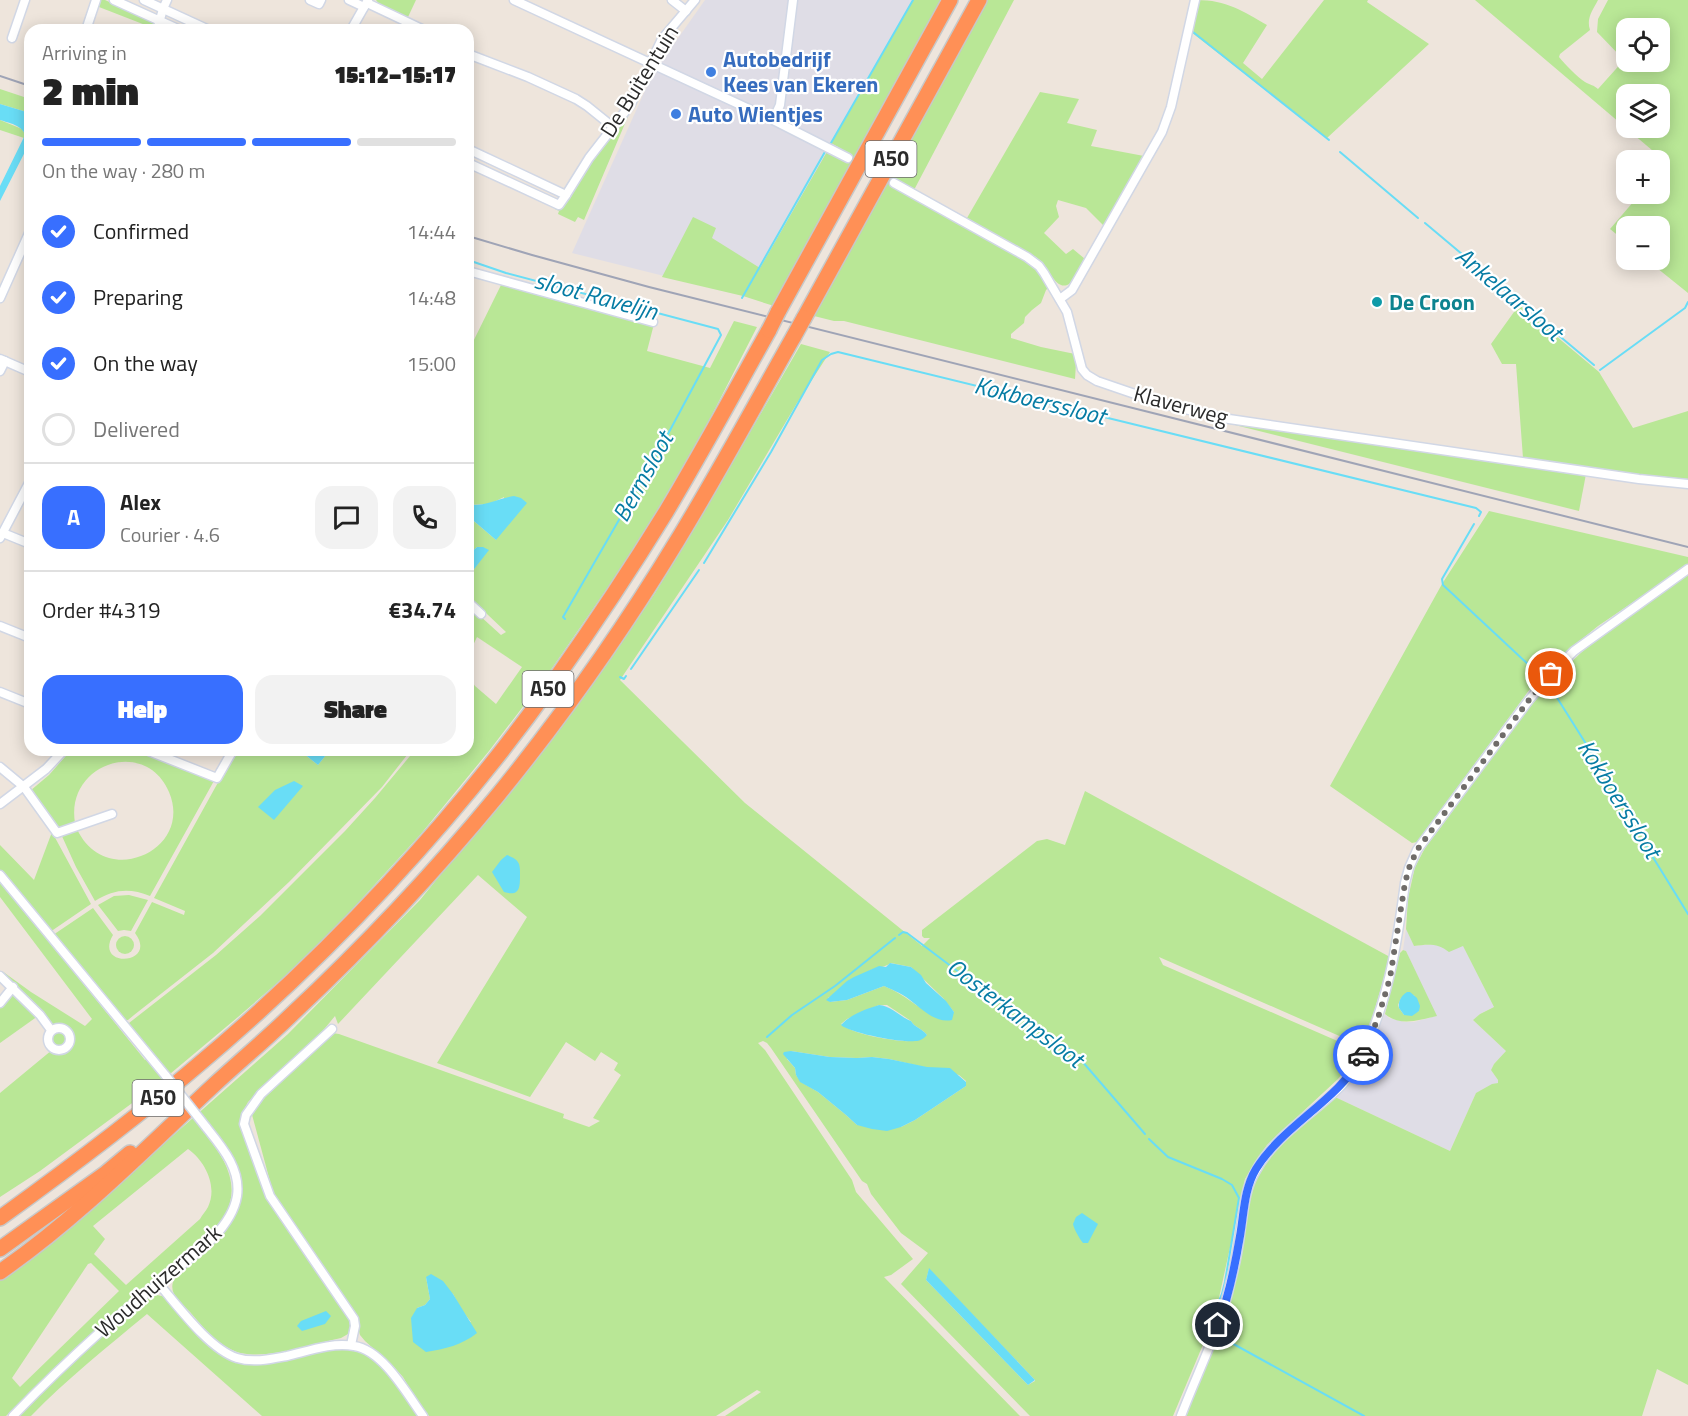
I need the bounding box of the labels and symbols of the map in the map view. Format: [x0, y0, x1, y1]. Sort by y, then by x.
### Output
street label: De Buitentuin [591, 18, 687, 144]
place label: Autobedrijf Kees van Ekeren [723, 42, 879, 101]
marker: Autobedrijf Kees van Ekeren [704, 65, 718, 79]
place label: Auto Wientjes [688, 97, 823, 131]
marker: Auto Wientjes [669, 107, 683, 121]
road number: A50 [866, 141, 916, 177]
water label: Ankelaarsloot [1448, 238, 1574, 351]
water label: sloot Ravelijn [531, 261, 663, 329]
place label: De Croon [1389, 285, 1475, 319]
marker: De Croon [1370, 295, 1384, 309]
water label: Kokboerssloot [971, 366, 1113, 435]
street label: Klaverweg [1130, 376, 1232, 434]
water label: Bermsloot [603, 422, 683, 528]
pin [1525, 648, 1576, 699]
road number: A50 [522, 671, 574, 707]
water label: Kokboerssloot [1569, 732, 1672, 868]
water label: Oosterkampsloot [940, 949, 1094, 1078]
courier [1333, 1025, 1393, 1085]
road number: A50 [132, 1080, 184, 1116]
street label: Woudhuizermark [87, 1216, 229, 1346]
pin [1192, 1299, 1243, 1350]

